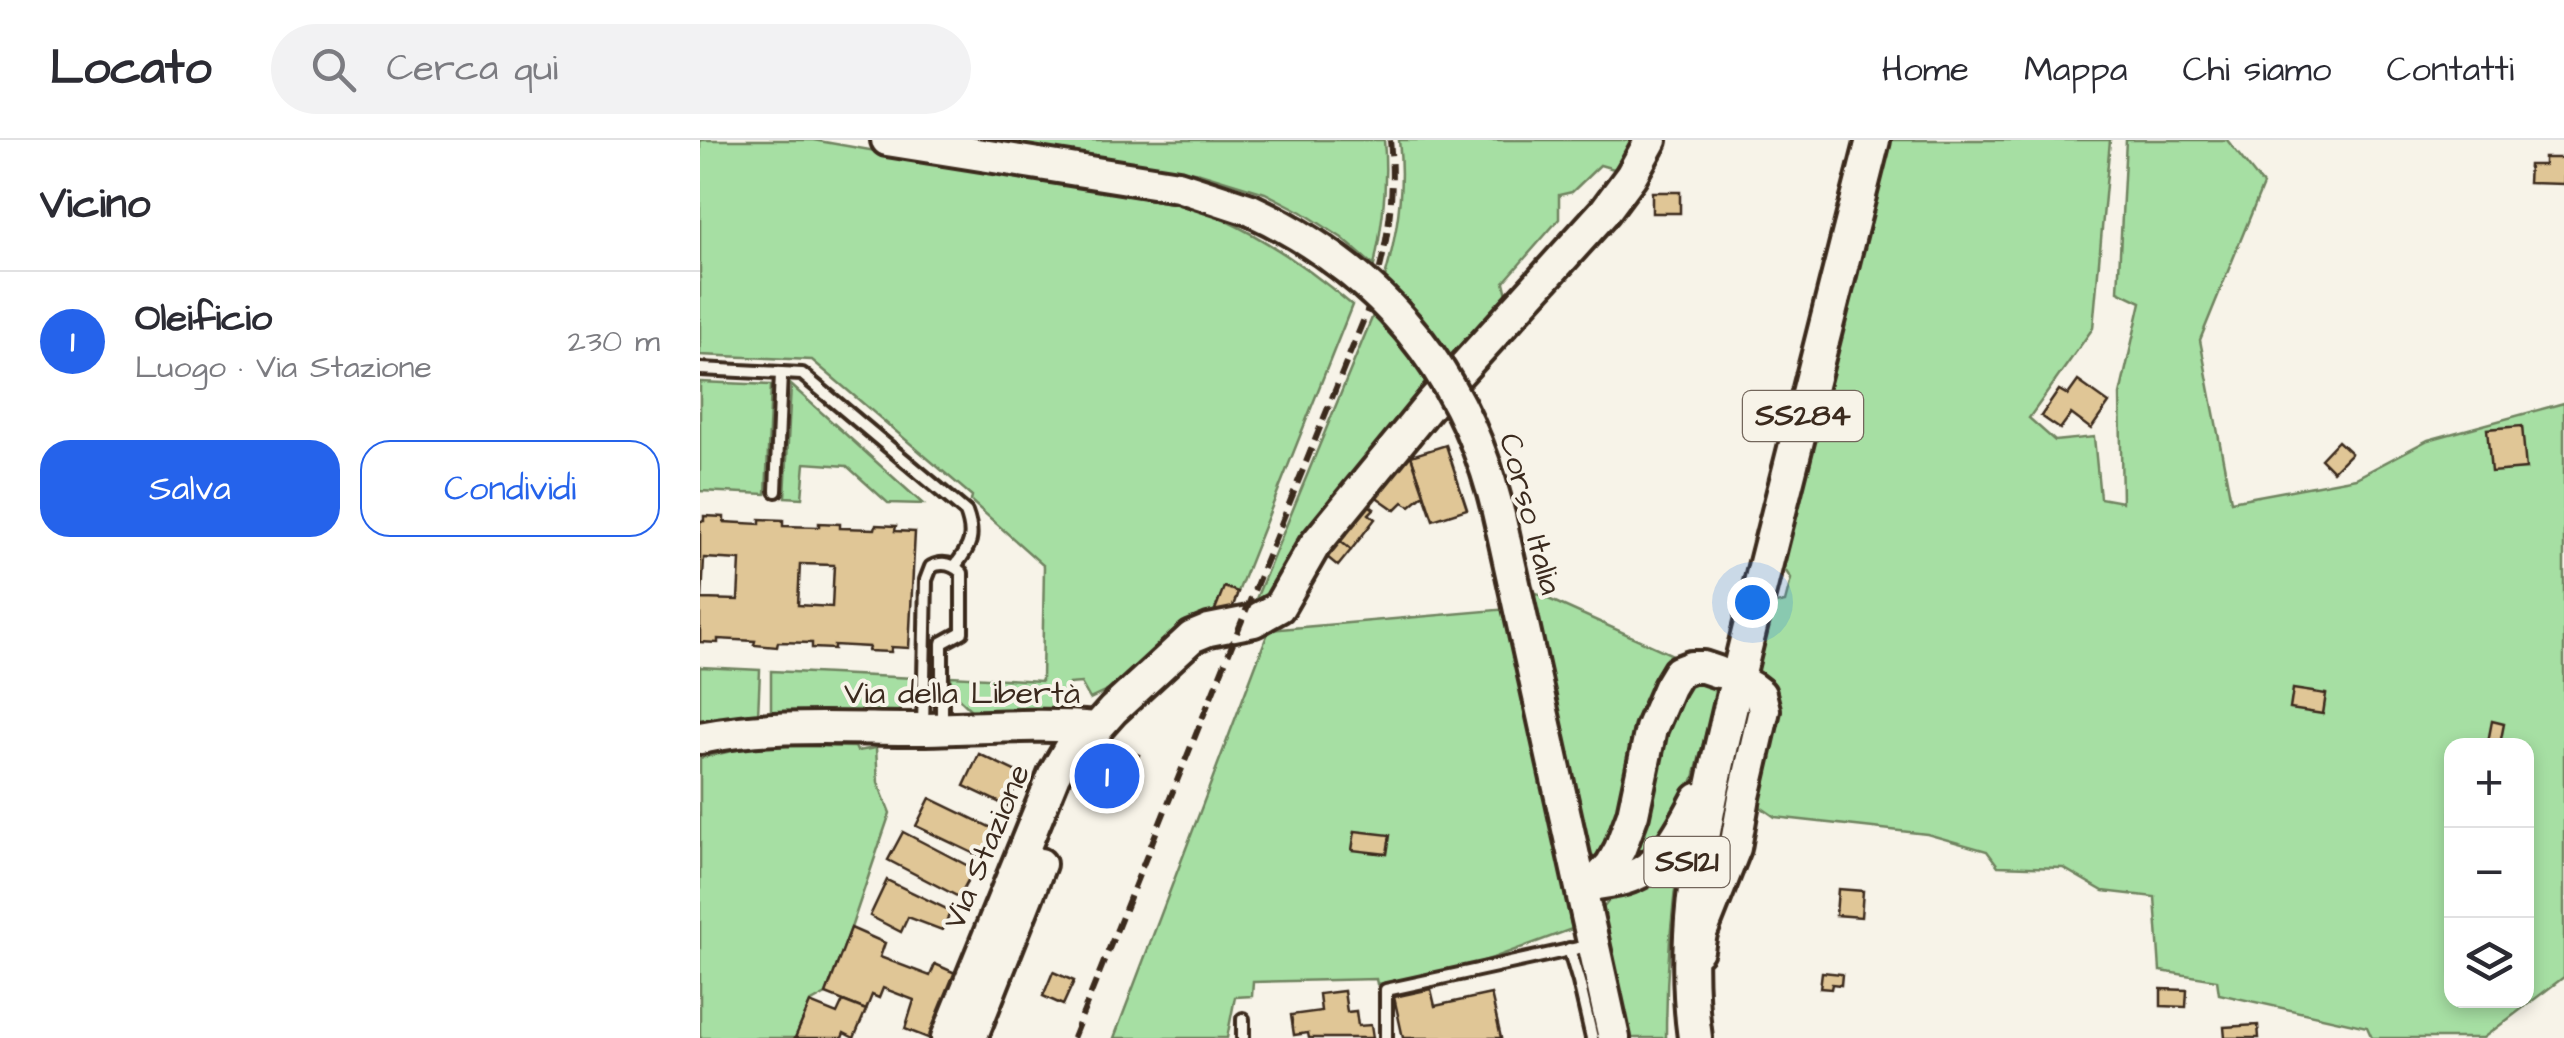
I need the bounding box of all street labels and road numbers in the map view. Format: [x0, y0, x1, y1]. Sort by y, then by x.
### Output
road number: SS284 [1743, 391, 1863, 441]
street label: Corso Italia [1487, 428, 1573, 600]
street label: Via della Libertà [844, 671, 1080, 716]
street label: Via Stazione [932, 757, 1042, 937]
road number: SS121 [1644, 837, 1730, 887]

